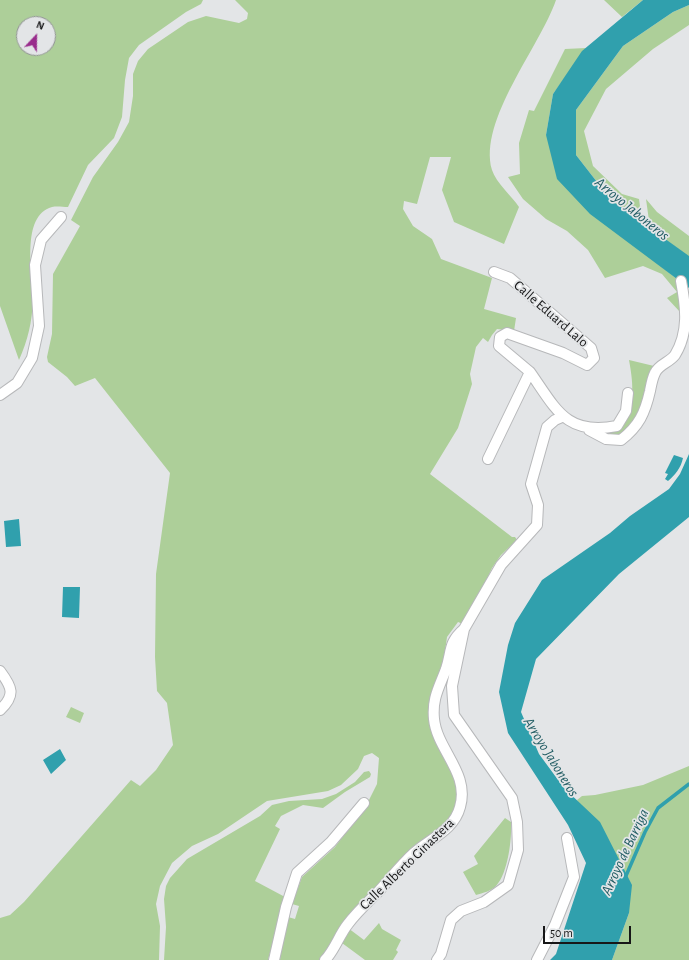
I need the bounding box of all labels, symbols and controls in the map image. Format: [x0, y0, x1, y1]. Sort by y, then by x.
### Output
north arrow [16, 16, 56, 56]
text: N [35, 19, 46, 32]
water label: Arroyo Jaboneros [591, 174, 673, 244]
street label: Calle Eduard Lalo [510, 277, 592, 351]
water label: Arroyo Jaboneros [519, 714, 583, 800]
water label: Arroyo de Barriga [597, 806, 653, 898]
street label: Calle Alberto Ginastera [356, 815, 458, 913]
scale bar [545, 918, 633, 944]
text: 50 m [550, 927, 573, 939]

